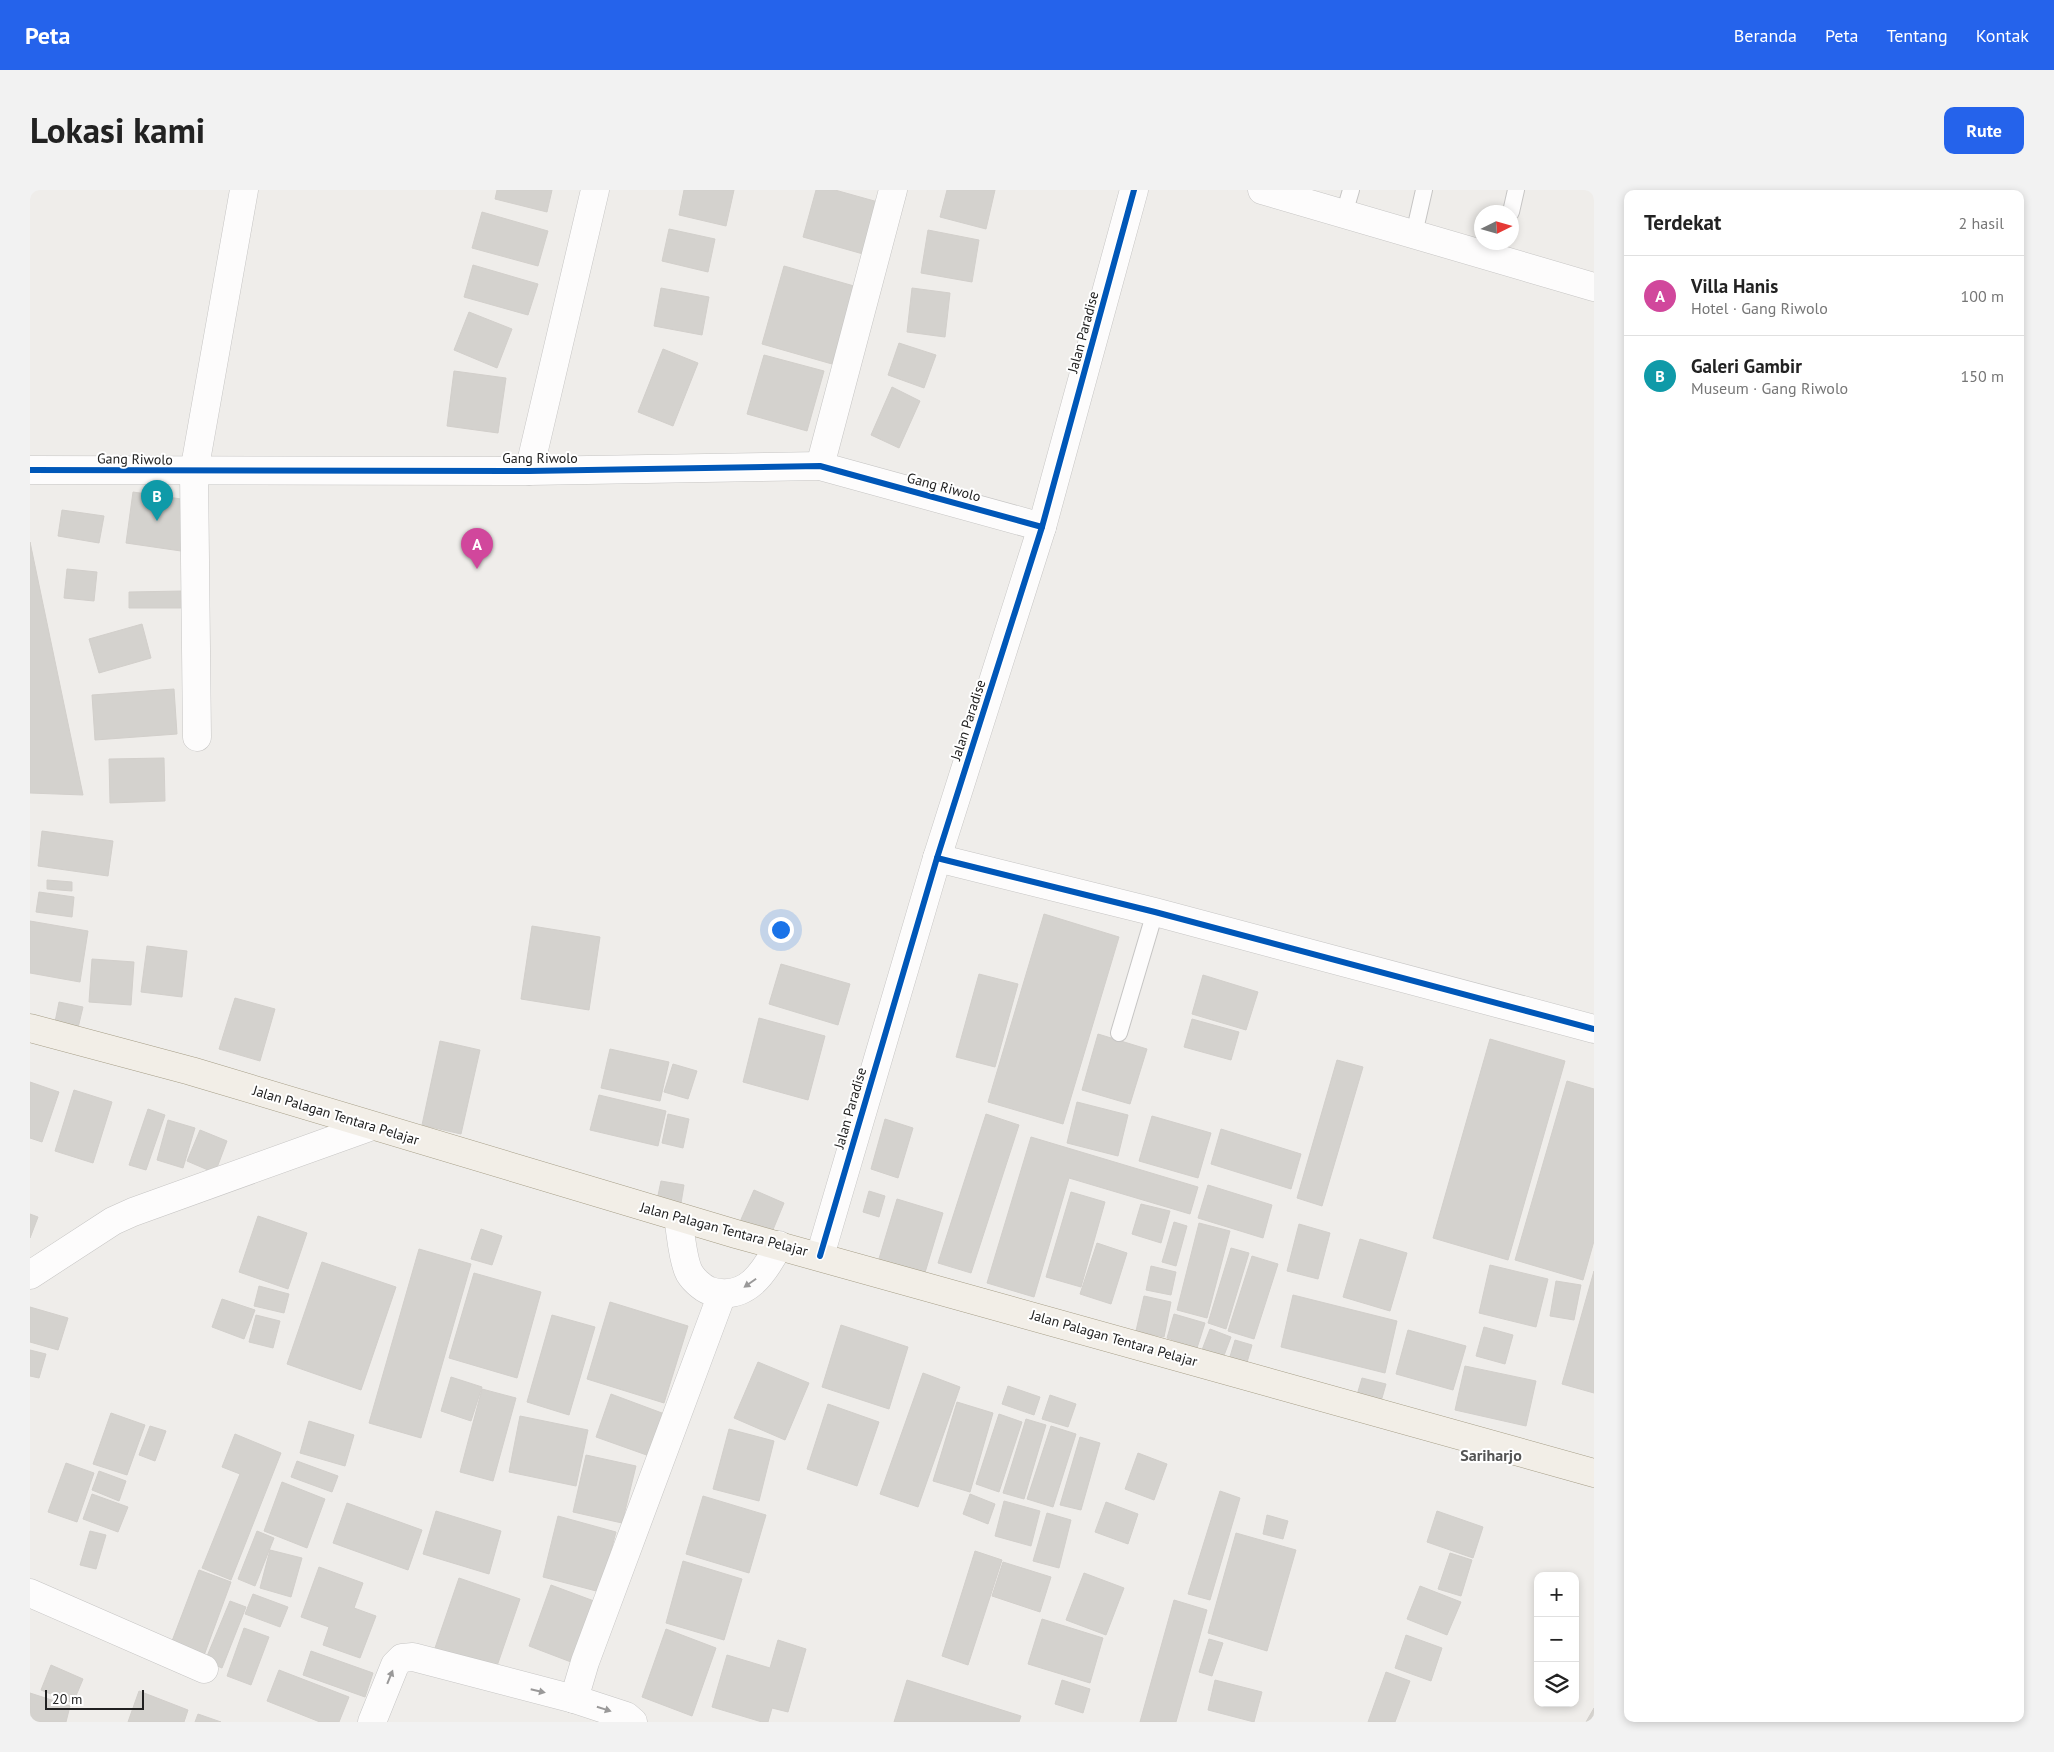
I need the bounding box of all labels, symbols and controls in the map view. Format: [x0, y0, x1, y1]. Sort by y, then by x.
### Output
text: Peta [25, 20, 70, 51]
text: Beranda [1734, 24, 1797, 47]
text: Peta [1825, 24, 1859, 47]
text: Tentang [1887, 24, 1948, 47]
text: Kontak [1976, 24, 2029, 47]
text: Lokasi kami [30, 107, 205, 153]
button: Rute [1944, 107, 2024, 154]
north arrow [1474, 205, 1519, 250]
text: Terdekat [1644, 209, 1721, 236]
text: 2 hasil [1959, 213, 2004, 233]
text: Villa Hanis [1691, 274, 1778, 298]
text: A [1655, 286, 1665, 306]
text: 100 m [1961, 286, 2004, 306]
street label: Jalan Paradise [1063, 289, 1103, 376]
text: Hotel · Gang Riwolo [1691, 298, 1828, 318]
text: Galeri Gambir [1691, 354, 1802, 378]
text: B [1655, 366, 1665, 386]
text: 150 m [1961, 366, 2004, 386]
text: Museum · Gang Riwolo [1691, 378, 1848, 398]
street label: Gang Riwolo [97, 449, 173, 469]
street label: Gang Riwolo [502, 449, 578, 467]
street label: Gang Riwolo [905, 469, 983, 505]
pin: B [141, 480, 173, 521]
pin: A [461, 528, 493, 569]
street label: Jalan Paradise [946, 677, 989, 764]
your location [768, 917, 794, 943]
street label: Jalan Paradise [830, 1065, 870, 1152]
street label: Jalan Palagan Tentara Pelajar [250, 1081, 422, 1149]
street label: Jalan Palagan Tentara Pelajar [637, 1198, 810, 1260]
one-way arrow [743, 1278, 757, 1288]
street label: Jalan Palagan Tentara Pelajar [1027, 1305, 1200, 1371]
district label: Sariharjo [1460, 1445, 1522, 1465]
map controls [1534, 1572, 1579, 1707]
button: + [1534, 1572, 1579, 1617]
button: − [1534, 1617, 1579, 1662]
button: layers [1534, 1662, 1579, 1707]
one-way arrow [387, 1670, 395, 1684]
scale bar [45, 1687, 144, 1710]
one-way arrow [530, 1687, 545, 1695]
text: 20 m [52, 1690, 82, 1708]
one-way arrow [597, 1706, 612, 1713]

